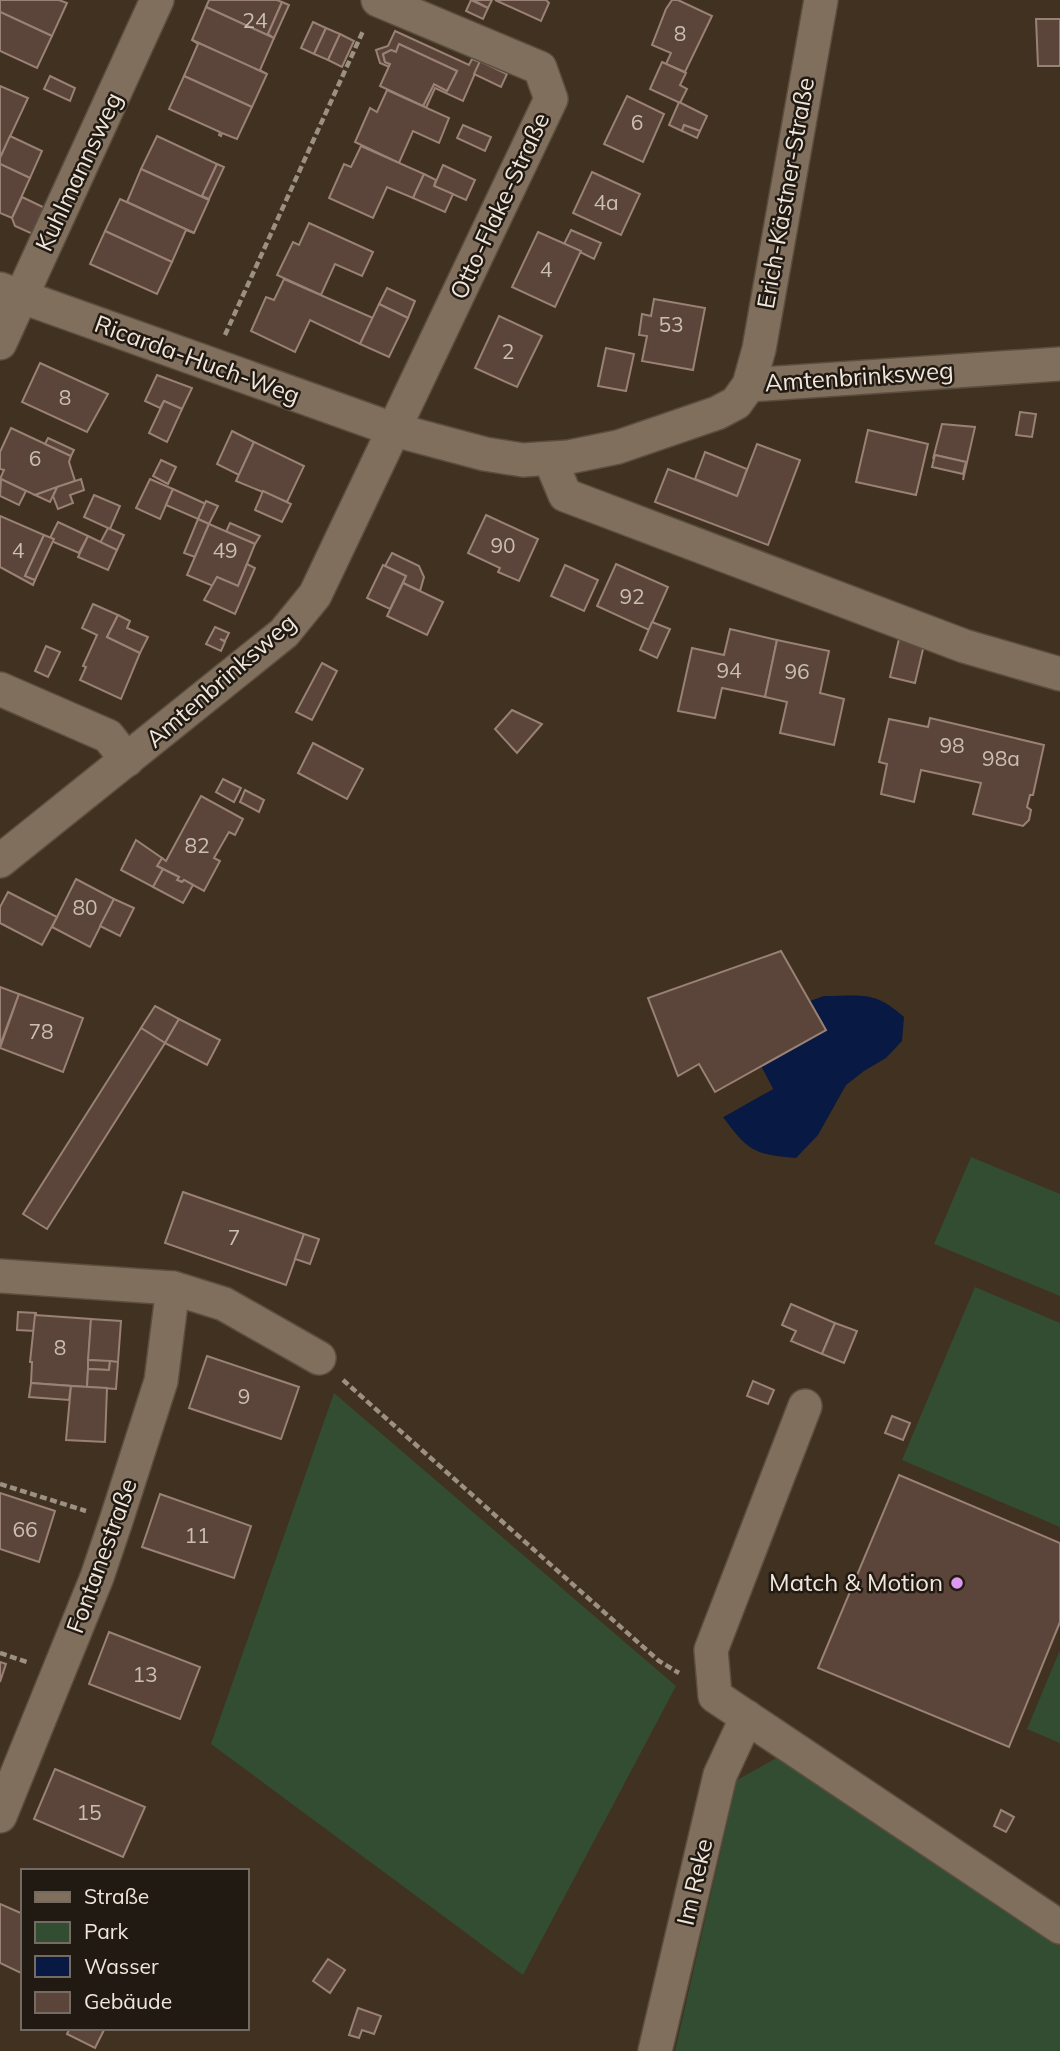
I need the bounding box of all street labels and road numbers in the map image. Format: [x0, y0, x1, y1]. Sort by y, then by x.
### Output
street label: Erich-Kästner-Straße [750, 75, 820, 311]
street label: Kuhlmannsweg [28, 87, 128, 256]
street label: Otto-Flake-Straße [443, 107, 555, 304]
street label: Ricarda-Huch-Weg [91, 308, 304, 410]
street label: Amtenbrinksweg [764, 354, 954, 398]
street label: Amtenbrinksweg [139, 607, 302, 754]
street label: Fontanestraße [59, 1474, 143, 1637]
street label: Im Reke [670, 1835, 719, 1928]

